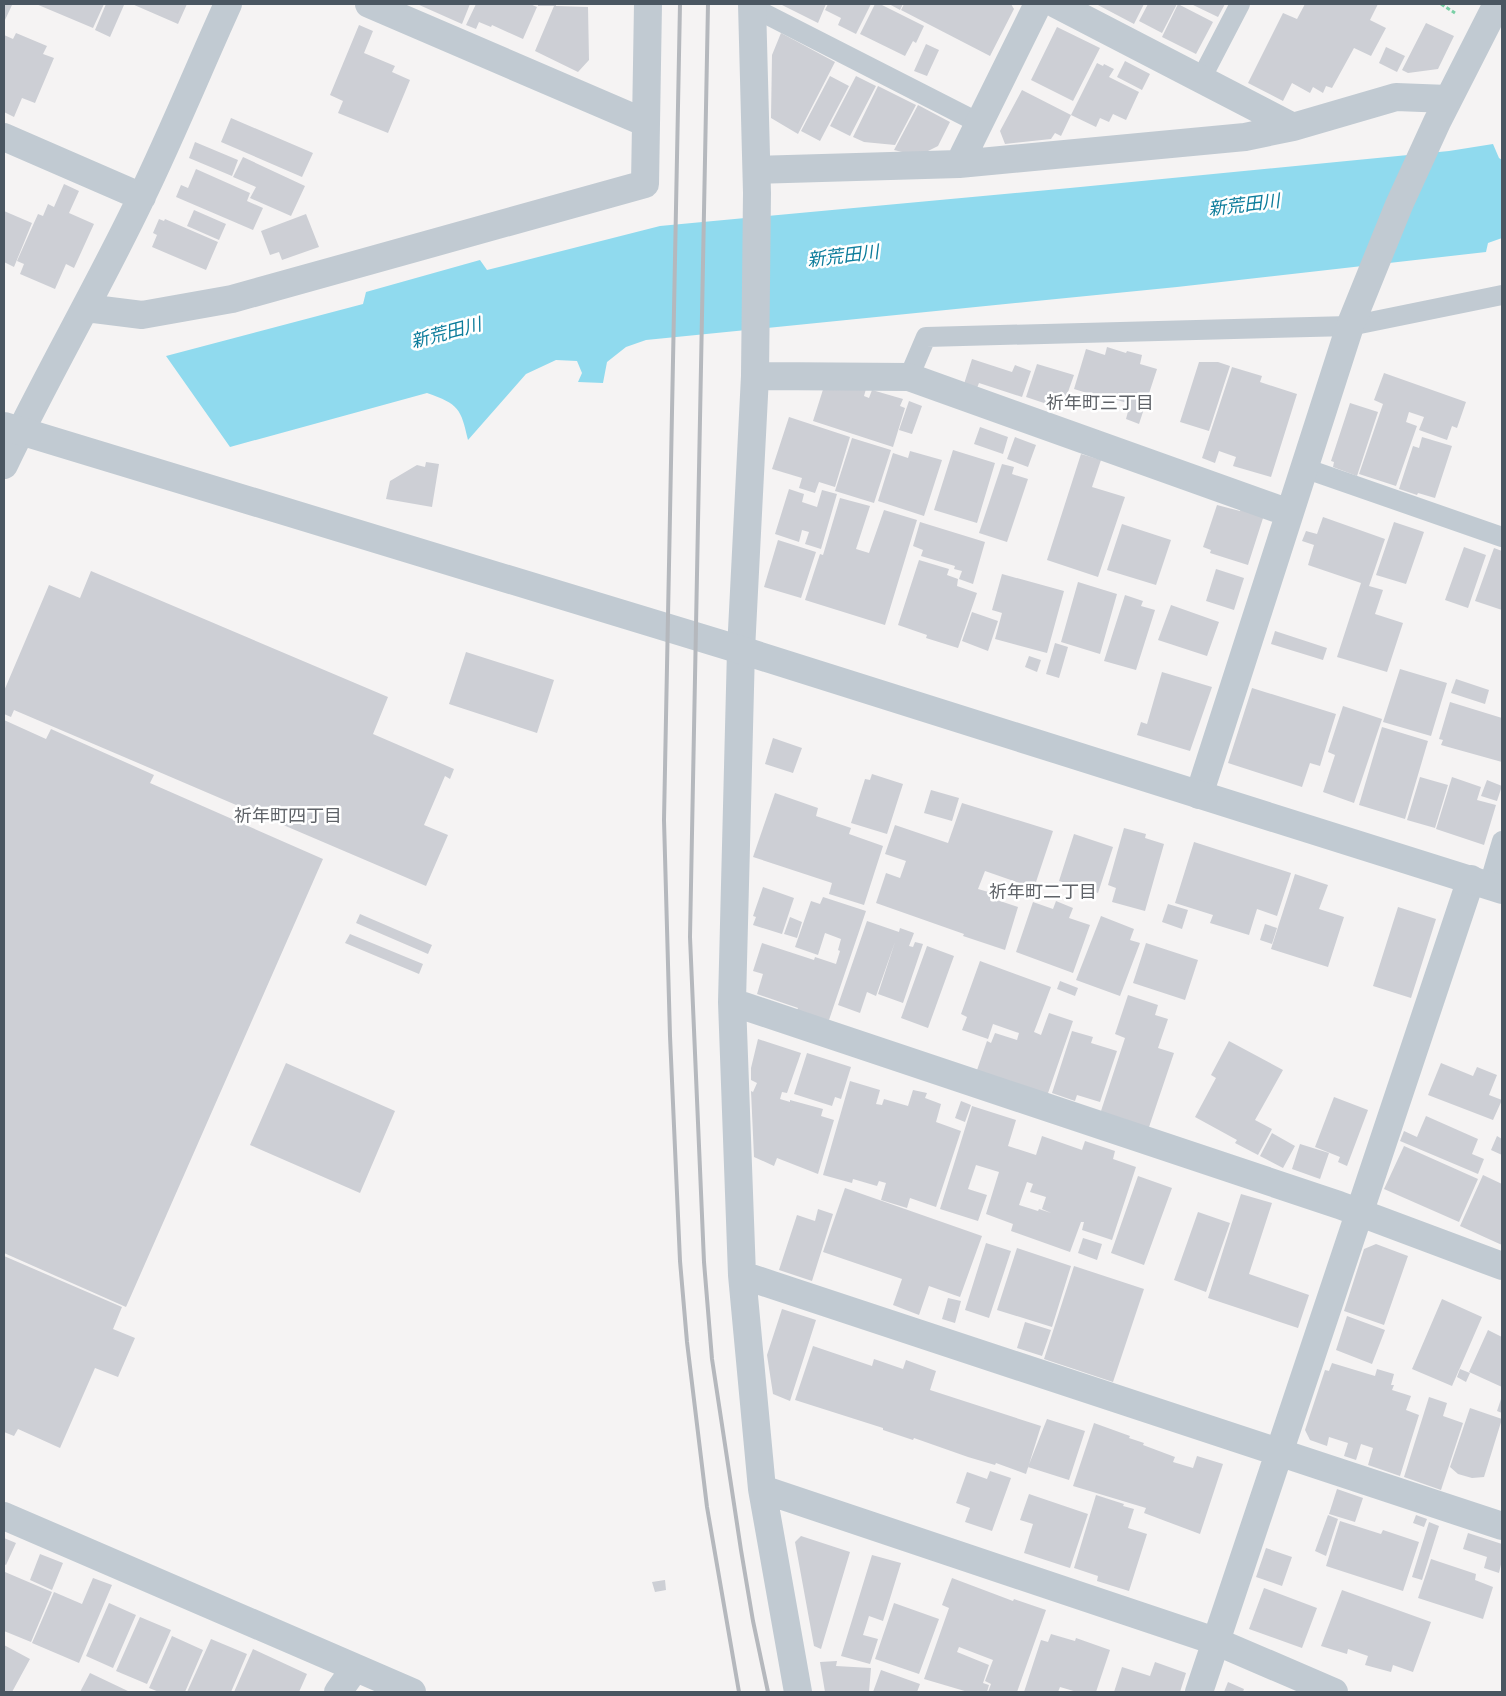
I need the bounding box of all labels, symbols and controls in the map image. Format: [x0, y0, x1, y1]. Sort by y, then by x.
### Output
water label: 新荒田川 [1207, 188, 1283, 219]
water label: 新荒田川 [806, 239, 882, 270]
water label: 新荒田川 [408, 312, 485, 352]
district label: 祈年町三丁目 [1046, 391, 1154, 413]
district label: 祈年町四丁目 [234, 804, 342, 826]
district label: 祈年町二丁目 [989, 880, 1097, 902]

